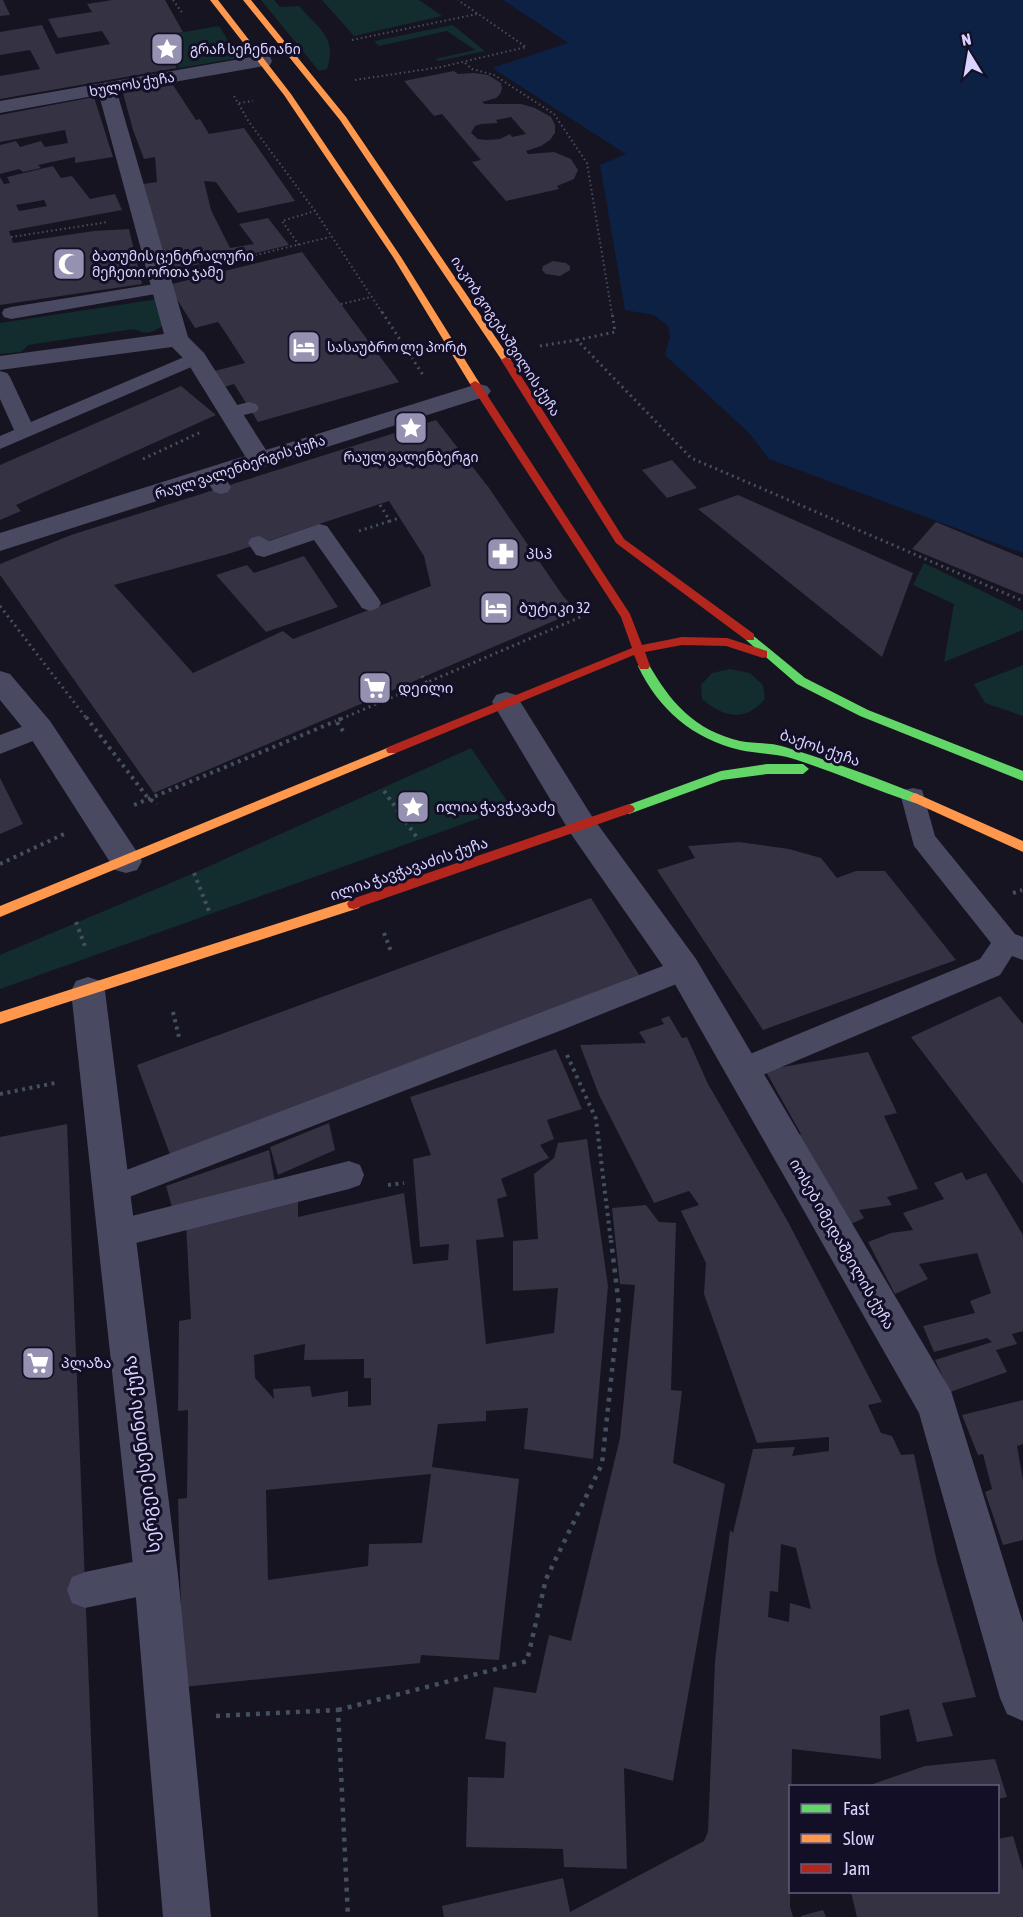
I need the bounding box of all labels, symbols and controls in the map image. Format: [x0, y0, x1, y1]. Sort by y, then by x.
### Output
north arrow [939, 24, 999, 84]
text: N [960, 30, 972, 49]
place icon: გრაჩ სეჩენიანი [149, 31, 185, 67]
place label: გრაჩ სეჩენიანი [190, 41, 301, 58]
street label: ხულოს ქუჩა [88, 69, 176, 100]
mosque icon: ბათუმის ცენტრალური მეჩეთი ორთა ჯამე [51, 246, 87, 282]
place label: ბათუმის ცენტრალური მეჩეთი ორთა ჯამე [92, 248, 254, 281]
street label: იაკობ გოგებაშვილის ქუჩა [447, 253, 564, 420]
hotel icon: სასაუბრო ლე პორტ [286, 329, 322, 365]
place label: სასაუბრო ლე პორტ [327, 339, 467, 356]
place icon: რაულ ვალენბერგი [393, 410, 429, 446]
street label: რაულ ვალენბერგის ქუჩა [153, 432, 328, 503]
place label: რაულ ვალენბერგი [343, 449, 479, 466]
pharmacy icon: პსპ [485, 536, 521, 572]
place label: პსპ [526, 545, 552, 562]
hotel icon: ბუტიკი 32 [478, 590, 514, 626]
place label: ბუტიკი 32 [519, 599, 590, 617]
supermarket icon: დეილი [357, 670, 393, 706]
place label: დეილი [398, 679, 453, 697]
street label: ბაქოს ქუჩა [777, 726, 863, 770]
place icon: ილია ჭავჭავაძე [395, 789, 431, 825]
place label: ილია ჭავჭავაძე [436, 798, 556, 816]
street label: ილია ჭავჭავაძის ქუჩა [328, 833, 490, 905]
street label: იოსებ იმედაშვილის ქუჩა [786, 1155, 898, 1333]
supermarket icon: პლაზა [20, 1345, 56, 1381]
place label: პლაზა [61, 1354, 111, 1372]
street label: სერგეი ესენინის ქუჩა [119, 1354, 165, 1554]
legend [789, 1785, 999, 1893]
text: Fast [843, 1798, 870, 1819]
text: Slow [843, 1828, 874, 1849]
text: Jam [843, 1858, 870, 1879]

